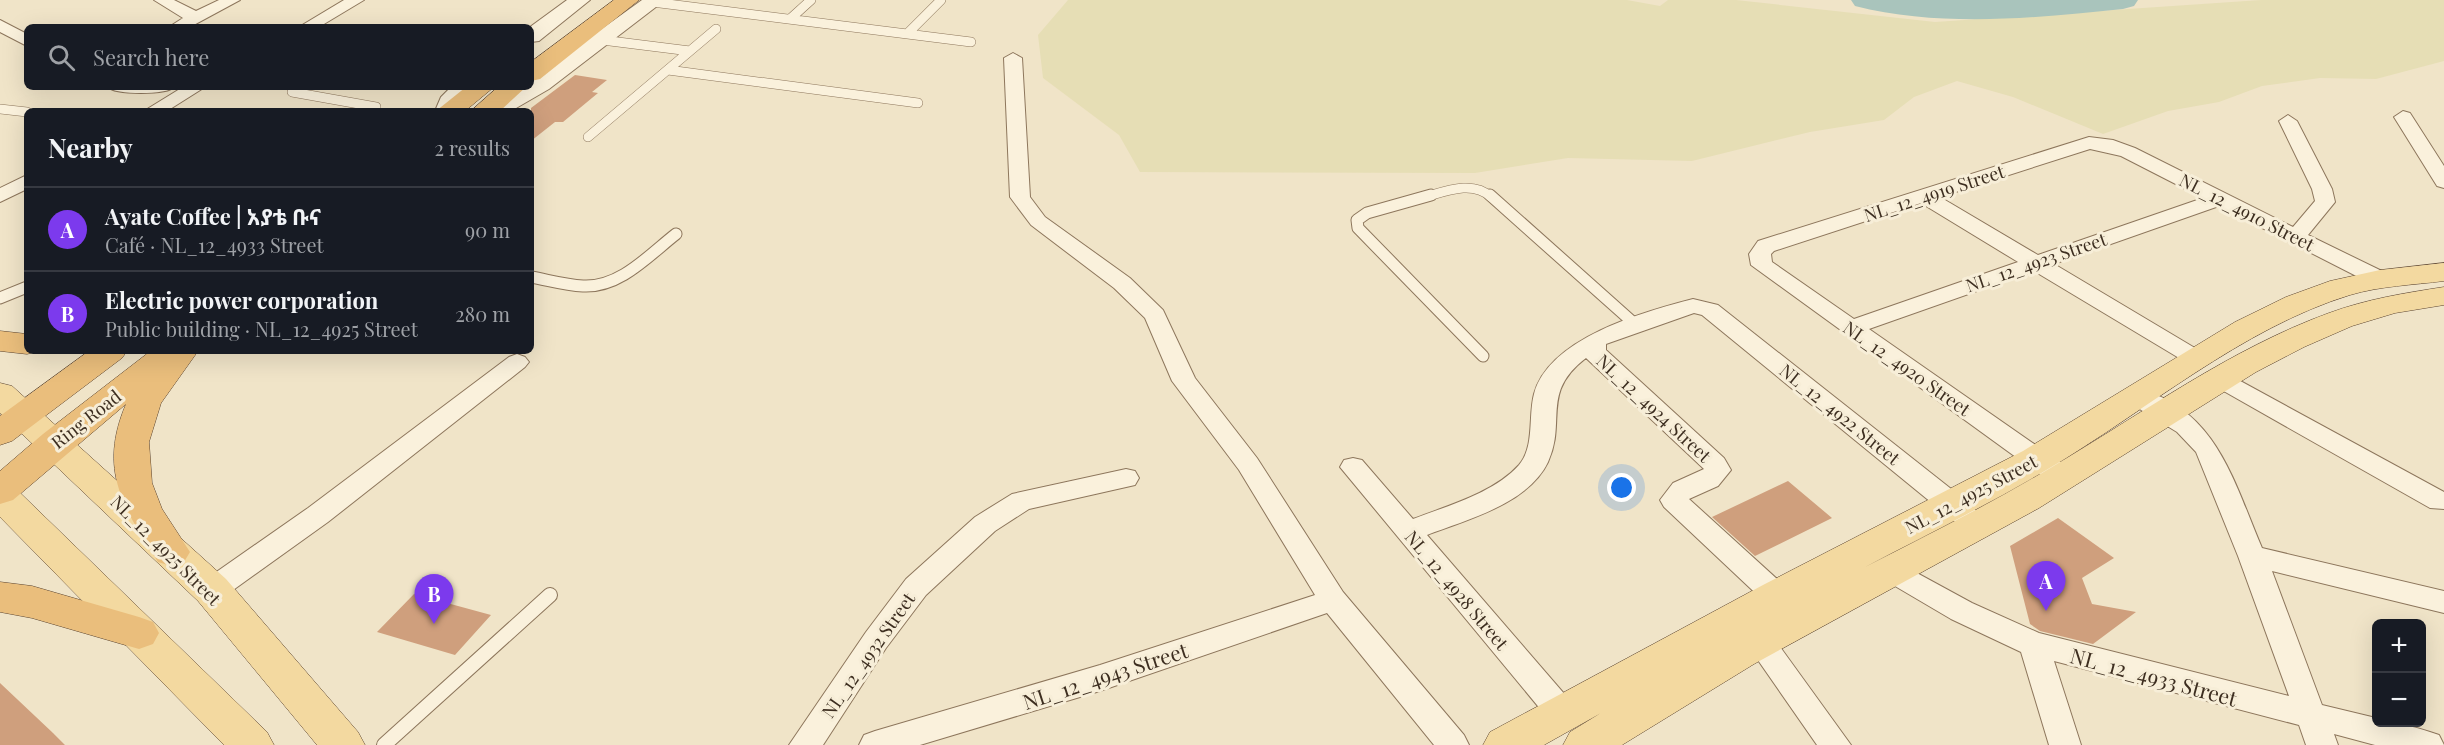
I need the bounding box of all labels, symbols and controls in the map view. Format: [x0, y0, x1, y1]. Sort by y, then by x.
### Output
search box [24, 24, 534, 90]
icon: search [45, 41, 78, 74]
text: Search here [93, 42, 209, 72]
text: Nearby [48, 130, 133, 165]
text: 2 results [435, 134, 510, 161]
street label: NL_12_4919 Street [1861, 159, 2008, 227]
street label: NL_12_4910 Street [2176, 168, 2319, 257]
text: Ayate Coffee | አያቴ ቡና [105, 201, 321, 231]
text: A [61, 216, 74, 243]
text: 90 m [465, 216, 510, 243]
street label: NL_12_4923 Street [1962, 226, 2110, 297]
text: Café · NL_12_4933 Street [105, 231, 324, 258]
text: Electric power corporation [105, 285, 378, 315]
text: B [61, 300, 74, 327]
text: 280 m [455, 300, 510, 327]
text: Public building · NL_12_4925 Street [105, 315, 418, 342]
street label: NL_12_4920 Street [1839, 315, 1976, 421]
street label: NL_12_4924 Street [1592, 349, 1717, 468]
street label: NL_12_4922 Street [1775, 358, 1906, 470]
street label: Ring Road [46, 384, 126, 454]
street label: NL_12_4925 Street [1901, 449, 2042, 539]
your location [1607, 473, 1636, 502]
street label: NL_12_4925 Street [106, 490, 227, 611]
street label: NL_12_4928 Street [1400, 525, 1514, 655]
pin: A [2026, 562, 2066, 611]
pin: B [414, 574, 454, 624]
street label: NL_12_4932 Street [816, 587, 920, 722]
map controls [2372, 619, 2426, 727]
button: + [2372, 619, 2426, 673]
street label: NL_12_4943 Street [1019, 635, 1192, 715]
street label: NL_12_4933 Street [2068, 640, 2241, 712]
button: − [2372, 673, 2426, 727]

